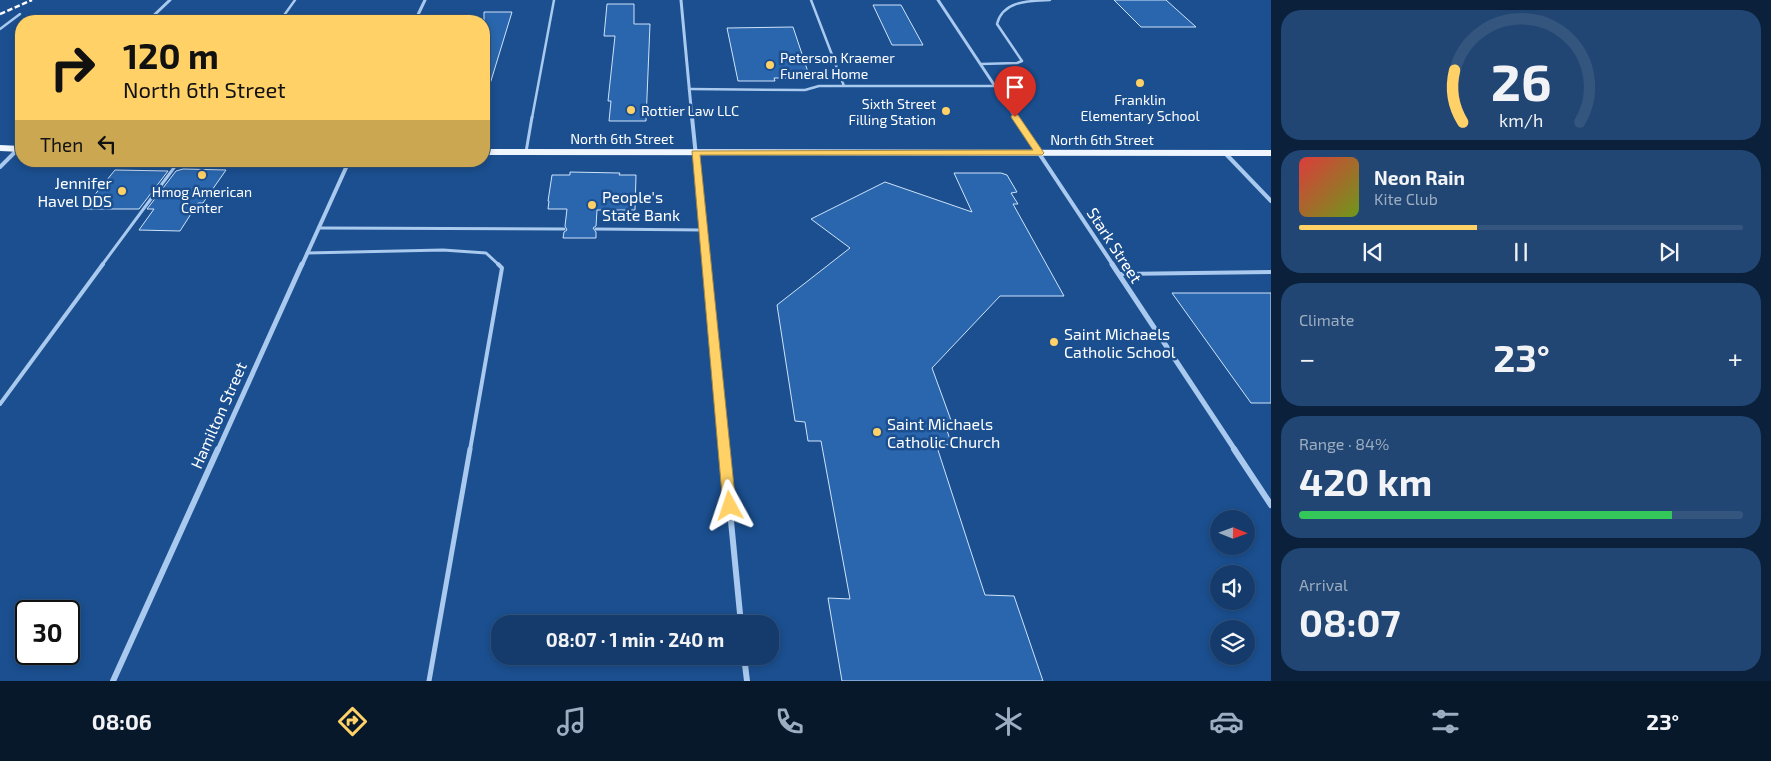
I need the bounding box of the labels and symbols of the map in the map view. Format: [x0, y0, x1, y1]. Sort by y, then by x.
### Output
place label: Peterson Kraemer Funeral Home [780, 49, 895, 82]
marker: Peterson Kraemer Funeral Home [764, 59, 776, 71]
pin [994, 66, 1036, 117]
marker: Franklin Elementary School [1134, 77, 1146, 89]
place label: Franklin Elementary School [1080, 91, 1200, 124]
place label: Sixth Street Filling Station [848, 95, 936, 128]
place label: Rottier Law LLC [641, 102, 739, 119]
marker: Rottier Law LLC [625, 104, 637, 116]
marker: Sixth Street Filling Station [940, 105, 952, 117]
street label: North 6th Street [570, 130, 674, 147]
street label: North 6th Street [1050, 131, 1154, 148]
marker: Hmog American Center [196, 169, 208, 181]
place label: Jennifer Havel DDS [37, 173, 113, 210]
place label: Hmog American Center [152, 183, 252, 216]
marker: Jennifer Havel DDS [116, 185, 128, 197]
place label: People's State Bank [602, 187, 680, 224]
marker: People's State Bank [586, 199, 598, 211]
street label: Stark Street [1084, 204, 1146, 286]
place label: Saint Michaels Catholic School [1064, 324, 1176, 361]
marker: Saint Michaels Catholic School [1048, 336, 1060, 348]
street label: Hamilton Street [186, 359, 250, 471]
place label: Saint Michaels Catholic Church [887, 414, 1000, 451]
marker: Saint Michaels Catholic Church [871, 426, 883, 438]
position arrow [703, 479, 755, 531]
north arrow [1210, 510, 1255, 555]
speed limit sign: 30 [15, 600, 80, 665]

